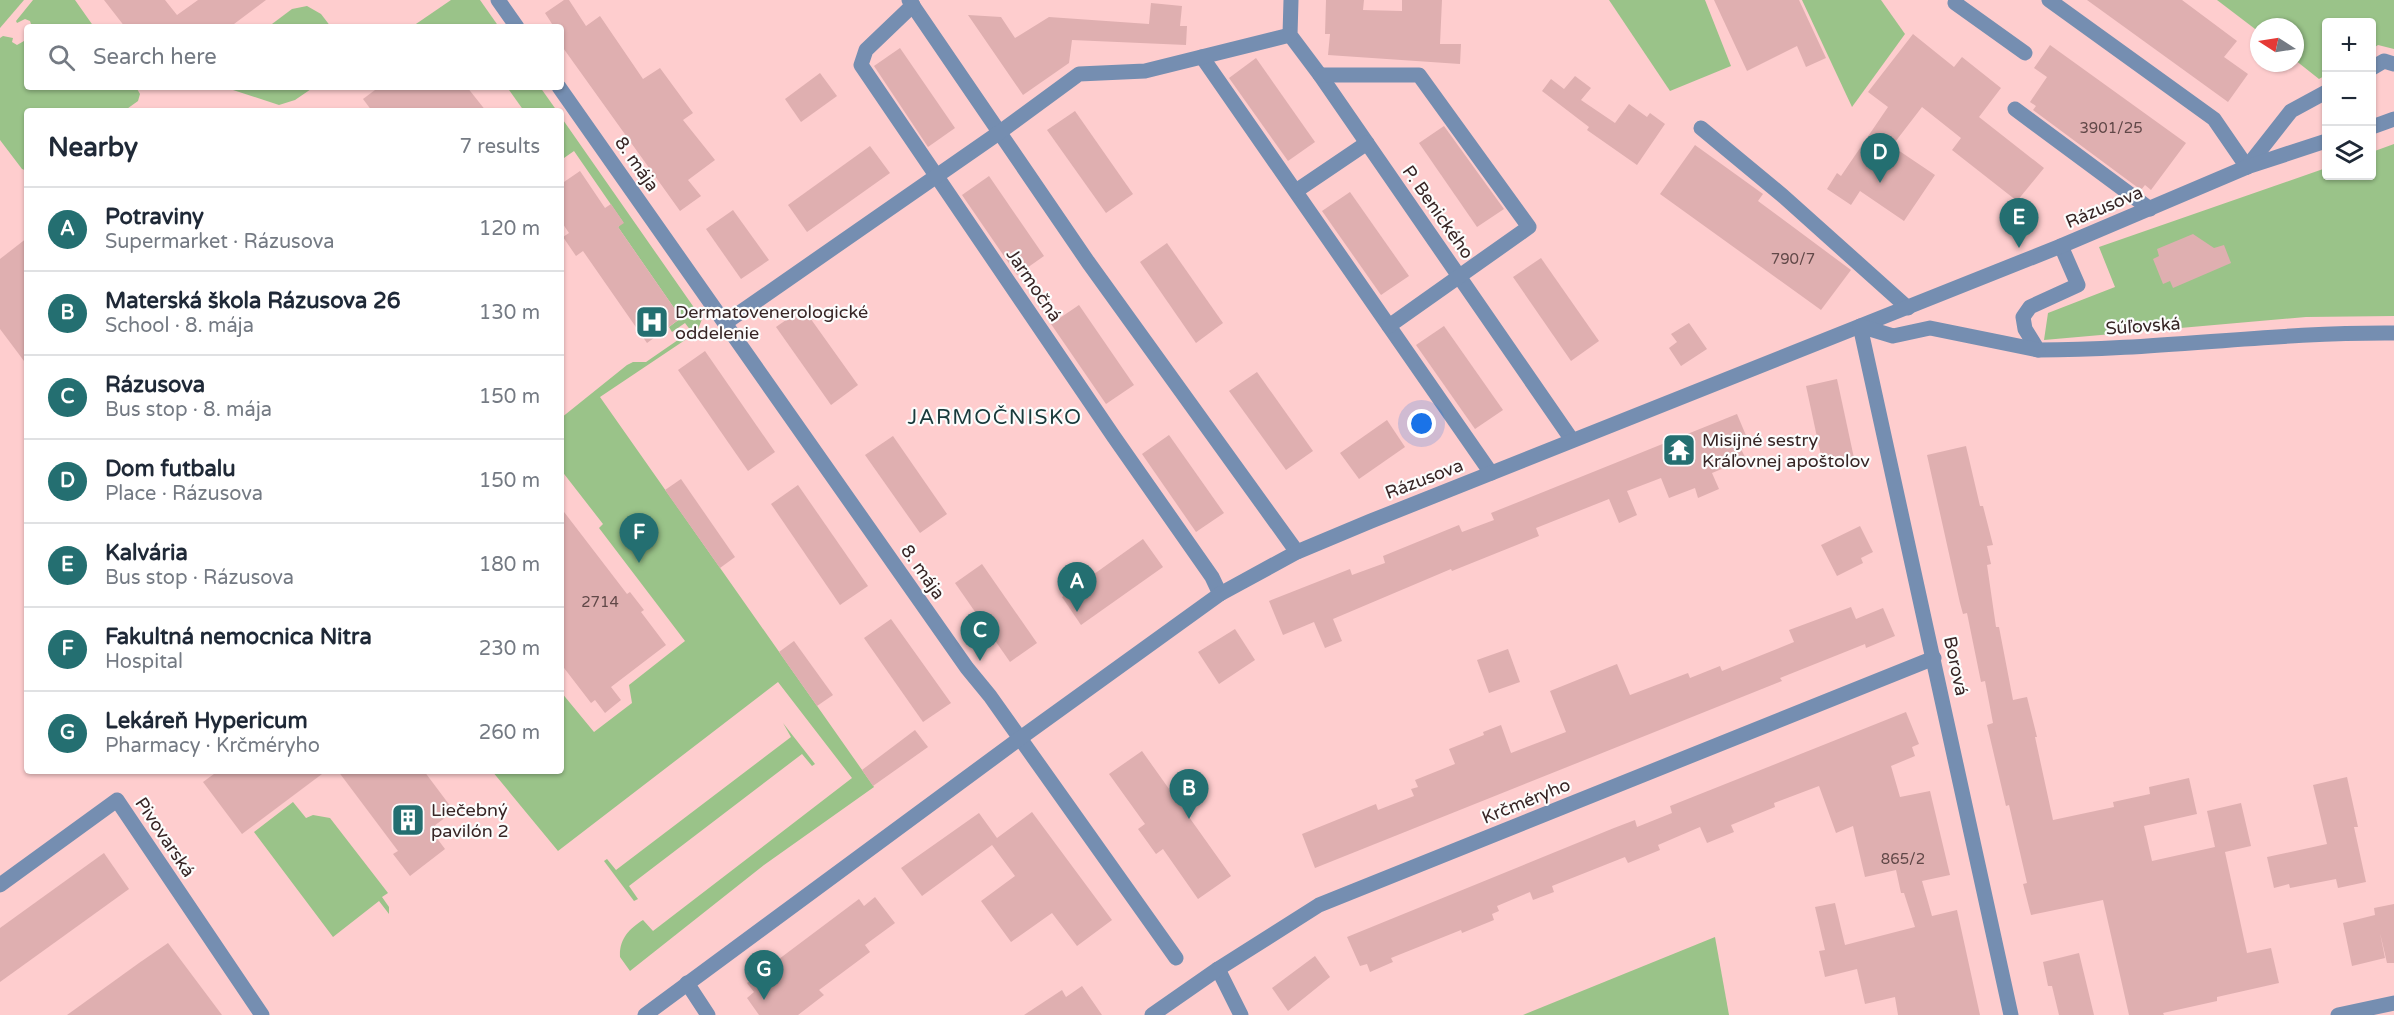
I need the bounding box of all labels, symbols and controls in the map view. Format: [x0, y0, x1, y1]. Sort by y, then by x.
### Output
north arrow [2250, 18, 2304, 72]
map controls [2322, 18, 2376, 180]
button: + [2322, 18, 2376, 72]
search box [24, 24, 564, 90]
icon: search [45, 41, 78, 74]
text: Search here [93, 44, 217, 70]
button: − [2322, 72, 2376, 126]
house number: 3901/25 [2079, 119, 2143, 137]
button: layers [2322, 126, 2376, 180]
text: Nearby [48, 132, 138, 163]
street label: 8. mája [610, 132, 664, 196]
pin: D [1860, 134, 1900, 183]
text: 7 results [460, 135, 540, 159]
street label: P. Benického [1398, 161, 1478, 263]
street label: Rázusova [2062, 181, 2146, 233]
pin: E [2000, 198, 2038, 248]
text: Potraviny [105, 204, 204, 230]
text: A [60, 217, 75, 241]
text: 120 m [479, 217, 540, 241]
text: Supermarket · Rázusova [105, 230, 334, 254]
street label: Jarmočná [1002, 244, 1066, 326]
house number: 790/7 [1771, 250, 1815, 268]
text: Materská škola Rázusova 26 [105, 288, 401, 314]
text: B [61, 301, 74, 325]
text: 130 m [479, 301, 540, 325]
place label: Dermatovenerologické oddelenie [675, 301, 868, 344]
hospital icon: Dermatovenerologické oddelenie [634, 304, 670, 340]
street label: Súľovská [2105, 312, 2181, 340]
text: School · 8. mája [105, 314, 254, 338]
text: Rázusova [105, 372, 205, 398]
text: C [61, 385, 74, 409]
text: 150 m [479, 385, 540, 409]
text: Bus stop · 8. mája [105, 398, 272, 422]
district label: JARMOČNISKO [907, 405, 1083, 430]
your location [1407, 409, 1436, 438]
place label: Misijné sestry Kráľovnej apoštolov [1702, 429, 1870, 472]
temple icon: Misijné sestry Kráľovnej apoštolov [1661, 432, 1697, 468]
street label: Rázusova [1382, 454, 1466, 504]
text: Dom futbalu [105, 456, 236, 482]
text: D [60, 469, 75, 493]
text: 150 m [479, 469, 540, 493]
text: Place · Rázusova [105, 482, 263, 506]
pin: F [620, 514, 658, 563]
text: Kalvária [105, 540, 188, 566]
street label: 8. mája [896, 540, 950, 604]
text: E [61, 553, 74, 577]
text: 180 m [479, 553, 540, 577]
pin: A [1058, 562, 1096, 612]
text: Bus stop · Rázusova [105, 566, 294, 590]
house number: 2714 [581, 593, 619, 611]
pin: C [960, 612, 1000, 661]
text: Fakultná nemocnica Nitra [105, 624, 372, 650]
street label: Borová [1939, 634, 1973, 698]
text: F [61, 637, 74, 661]
text: 230 m [479, 637, 540, 661]
text: Hospital [105, 650, 183, 674]
text: Lekáreň Hypericum [105, 708, 308, 734]
text: G [60, 721, 75, 745]
text: 260 m [479, 721, 540, 745]
text: Pharmacy · Krčméryho [105, 734, 320, 758]
pin: B [1170, 770, 1208, 819]
street label: Krčméryho [1479, 773, 1573, 829]
street label: Pivovarská [130, 793, 200, 881]
place label: Liečebný pavilón 2 [431, 799, 509, 842]
building icon: Liečebný pavilón 2 [390, 802, 426, 838]
house number: 865/2 [1881, 850, 1925, 868]
pin: G [744, 950, 783, 1000]

